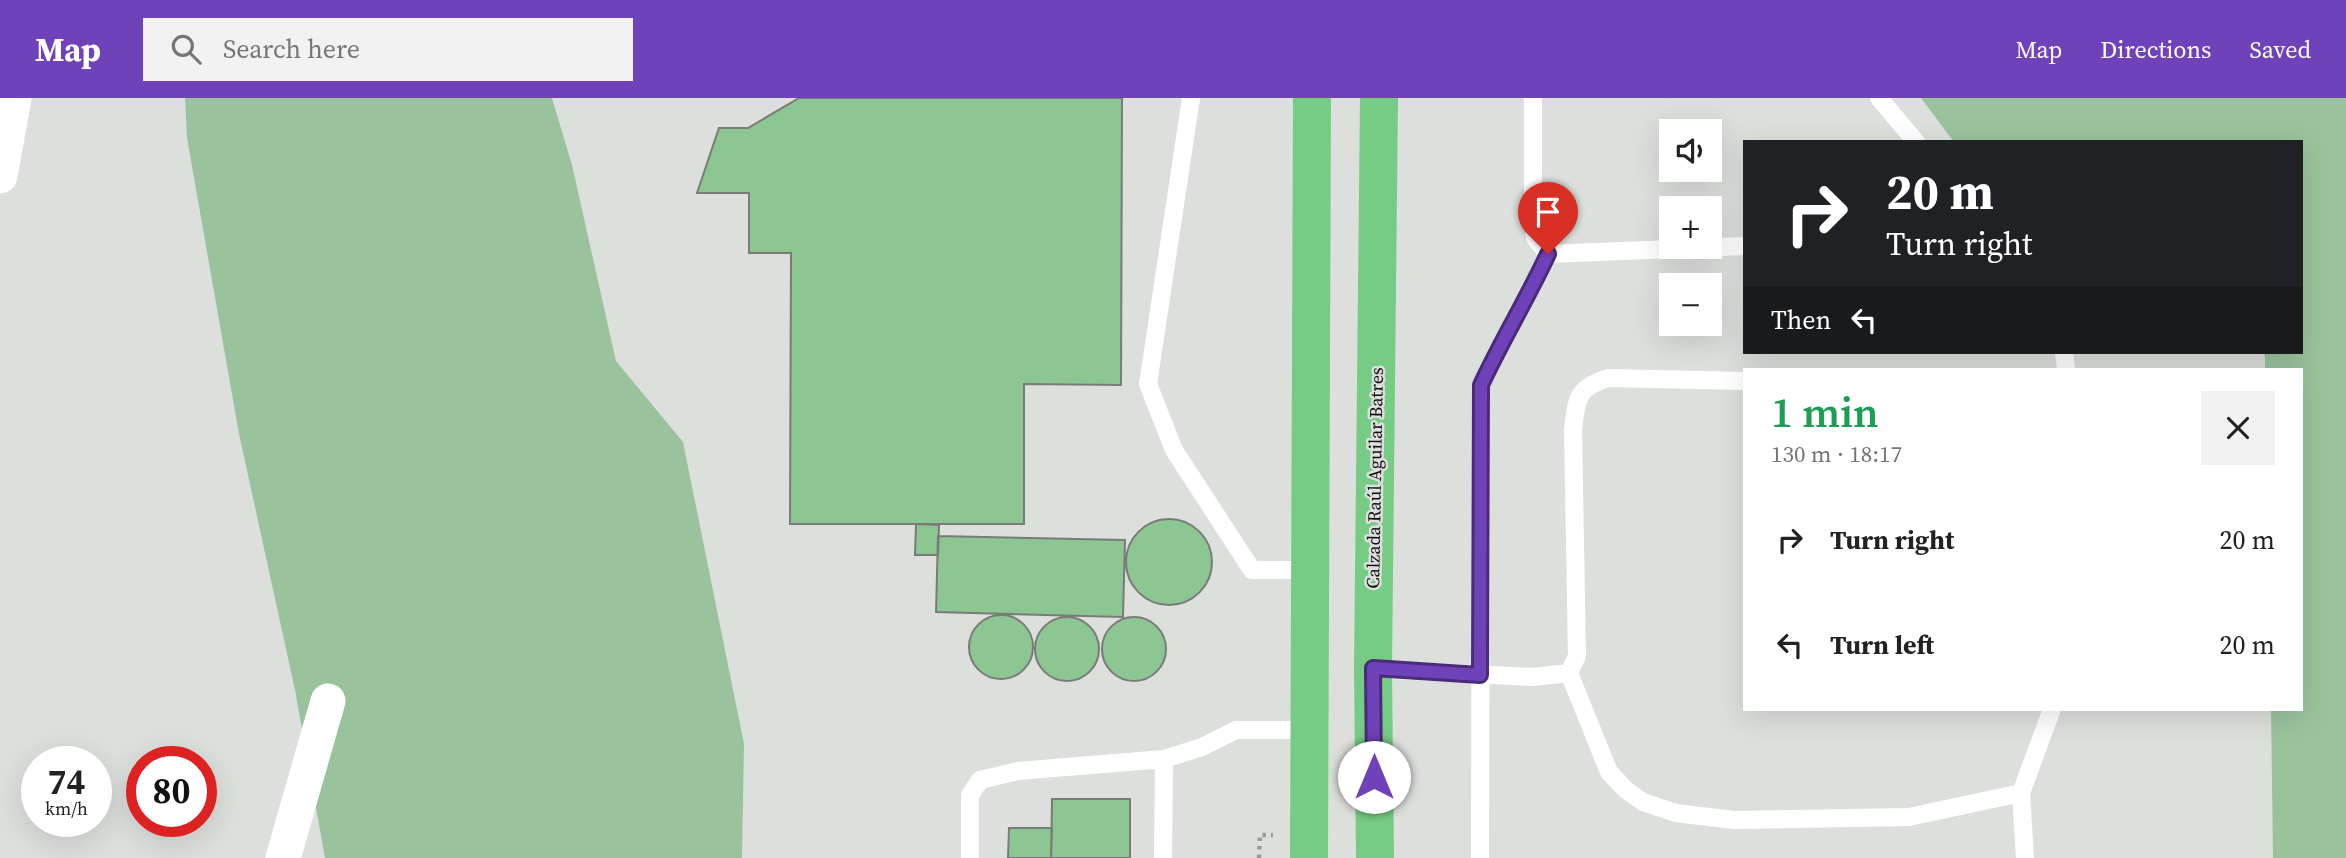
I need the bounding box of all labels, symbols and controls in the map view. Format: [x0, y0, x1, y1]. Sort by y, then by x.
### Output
search box [143, 18, 633, 81]
text: Map [35, 27, 101, 72]
icon: search [167, 30, 205, 68]
text: Search here [223, 31, 360, 67]
text: Map [2015, 33, 2062, 66]
text: Directions [2100, 33, 2211, 66]
text: Saved [2249, 33, 2311, 66]
map controls [1659, 119, 1722, 336]
button: sound [1659, 119, 1722, 182]
text: 20 m [1886, 158, 1994, 225]
icon: right [1771, 168, 1862, 259]
pin [1518, 182, 1578, 254]
icon: arrive [1529, 193, 1567, 231]
button: + [1659, 196, 1722, 259]
text: Turn right [1886, 222, 2032, 266]
button: − [1659, 273, 1722, 336]
icon: left [1845, 301, 1883, 339]
text: Then [1771, 302, 1831, 338]
street label: Calzada Raúl Aguilar Batres [1360, 367, 1389, 589]
text: 1 min [1771, 383, 1879, 441]
button: close [2201, 391, 2275, 465]
text: 130 m · 18:17 [1771, 438, 1902, 470]
icon: right [1771, 521, 1809, 559]
text: Turn right [1830, 522, 1954, 558]
text: 20 m [2220, 522, 2275, 558]
icon: left [1771, 626, 1809, 664]
text: Turn left [1830, 627, 1934, 663]
text: 20 m [2220, 627, 2275, 663]
position arrow [1337, 740, 1411, 814]
speed limit sign: 80 [126, 746, 217, 837]
text: 74 [48, 758, 85, 806]
text: km/h [45, 796, 88, 821]

